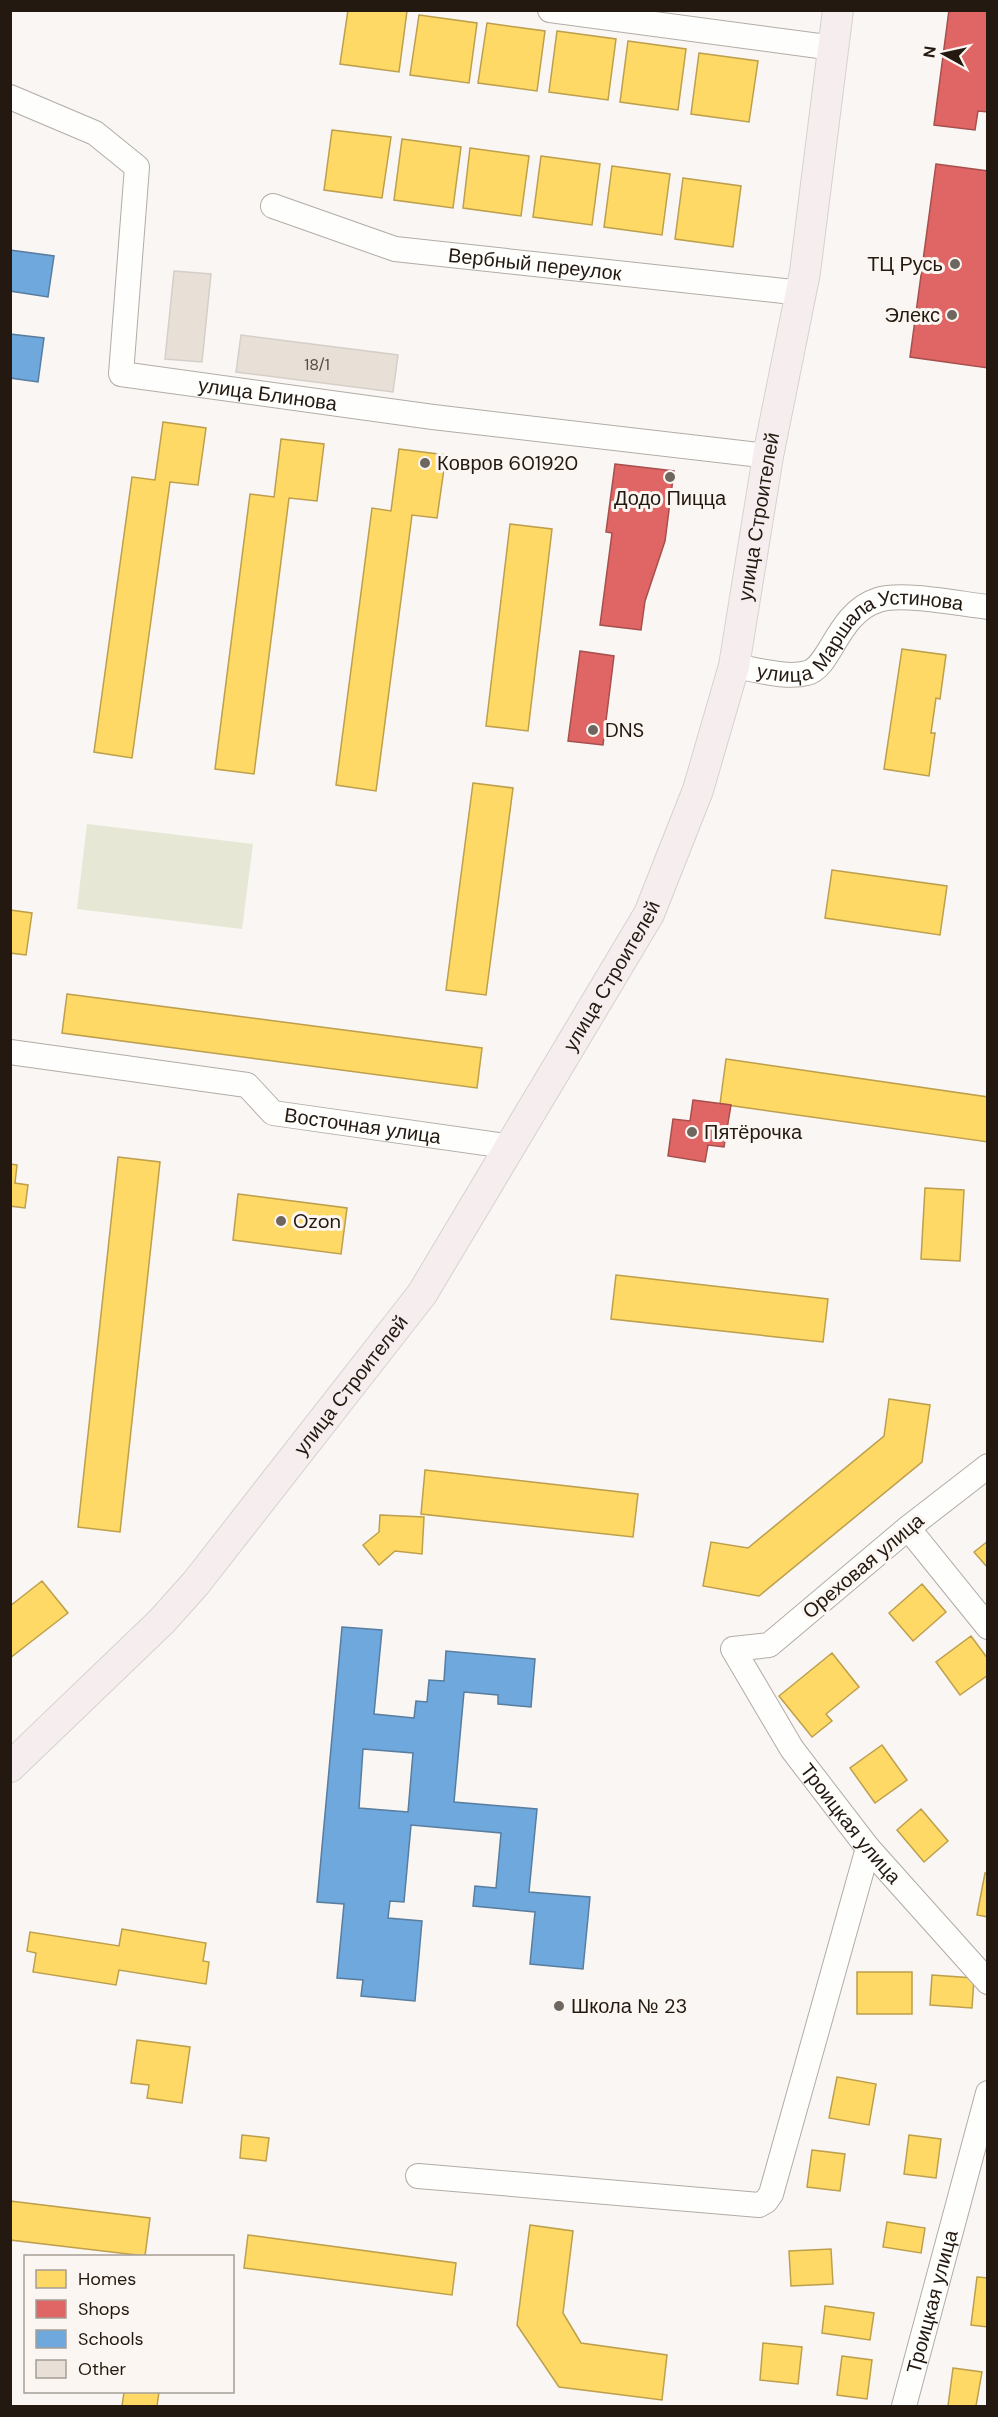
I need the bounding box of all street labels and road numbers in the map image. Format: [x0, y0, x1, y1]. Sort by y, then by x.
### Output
street label: Вербный переулок [447, 242, 623, 286]
street label: улица Блинова [197, 372, 340, 417]
street label: улица Строителей [732, 430, 785, 603]
street label: улица Маршала Устинова [755, 584, 966, 688]
street label: улица Строителей [557, 897, 666, 1056]
street label: Восточная улица [283, 1102, 443, 1150]
street label: улица Строителей [288, 1310, 414, 1460]
street label: Ореховая улица [797, 1507, 930, 1624]
street label: Троицкая улица [794, 1758, 907, 1890]
street label: Троицкая улица [900, 2226, 964, 2376]

